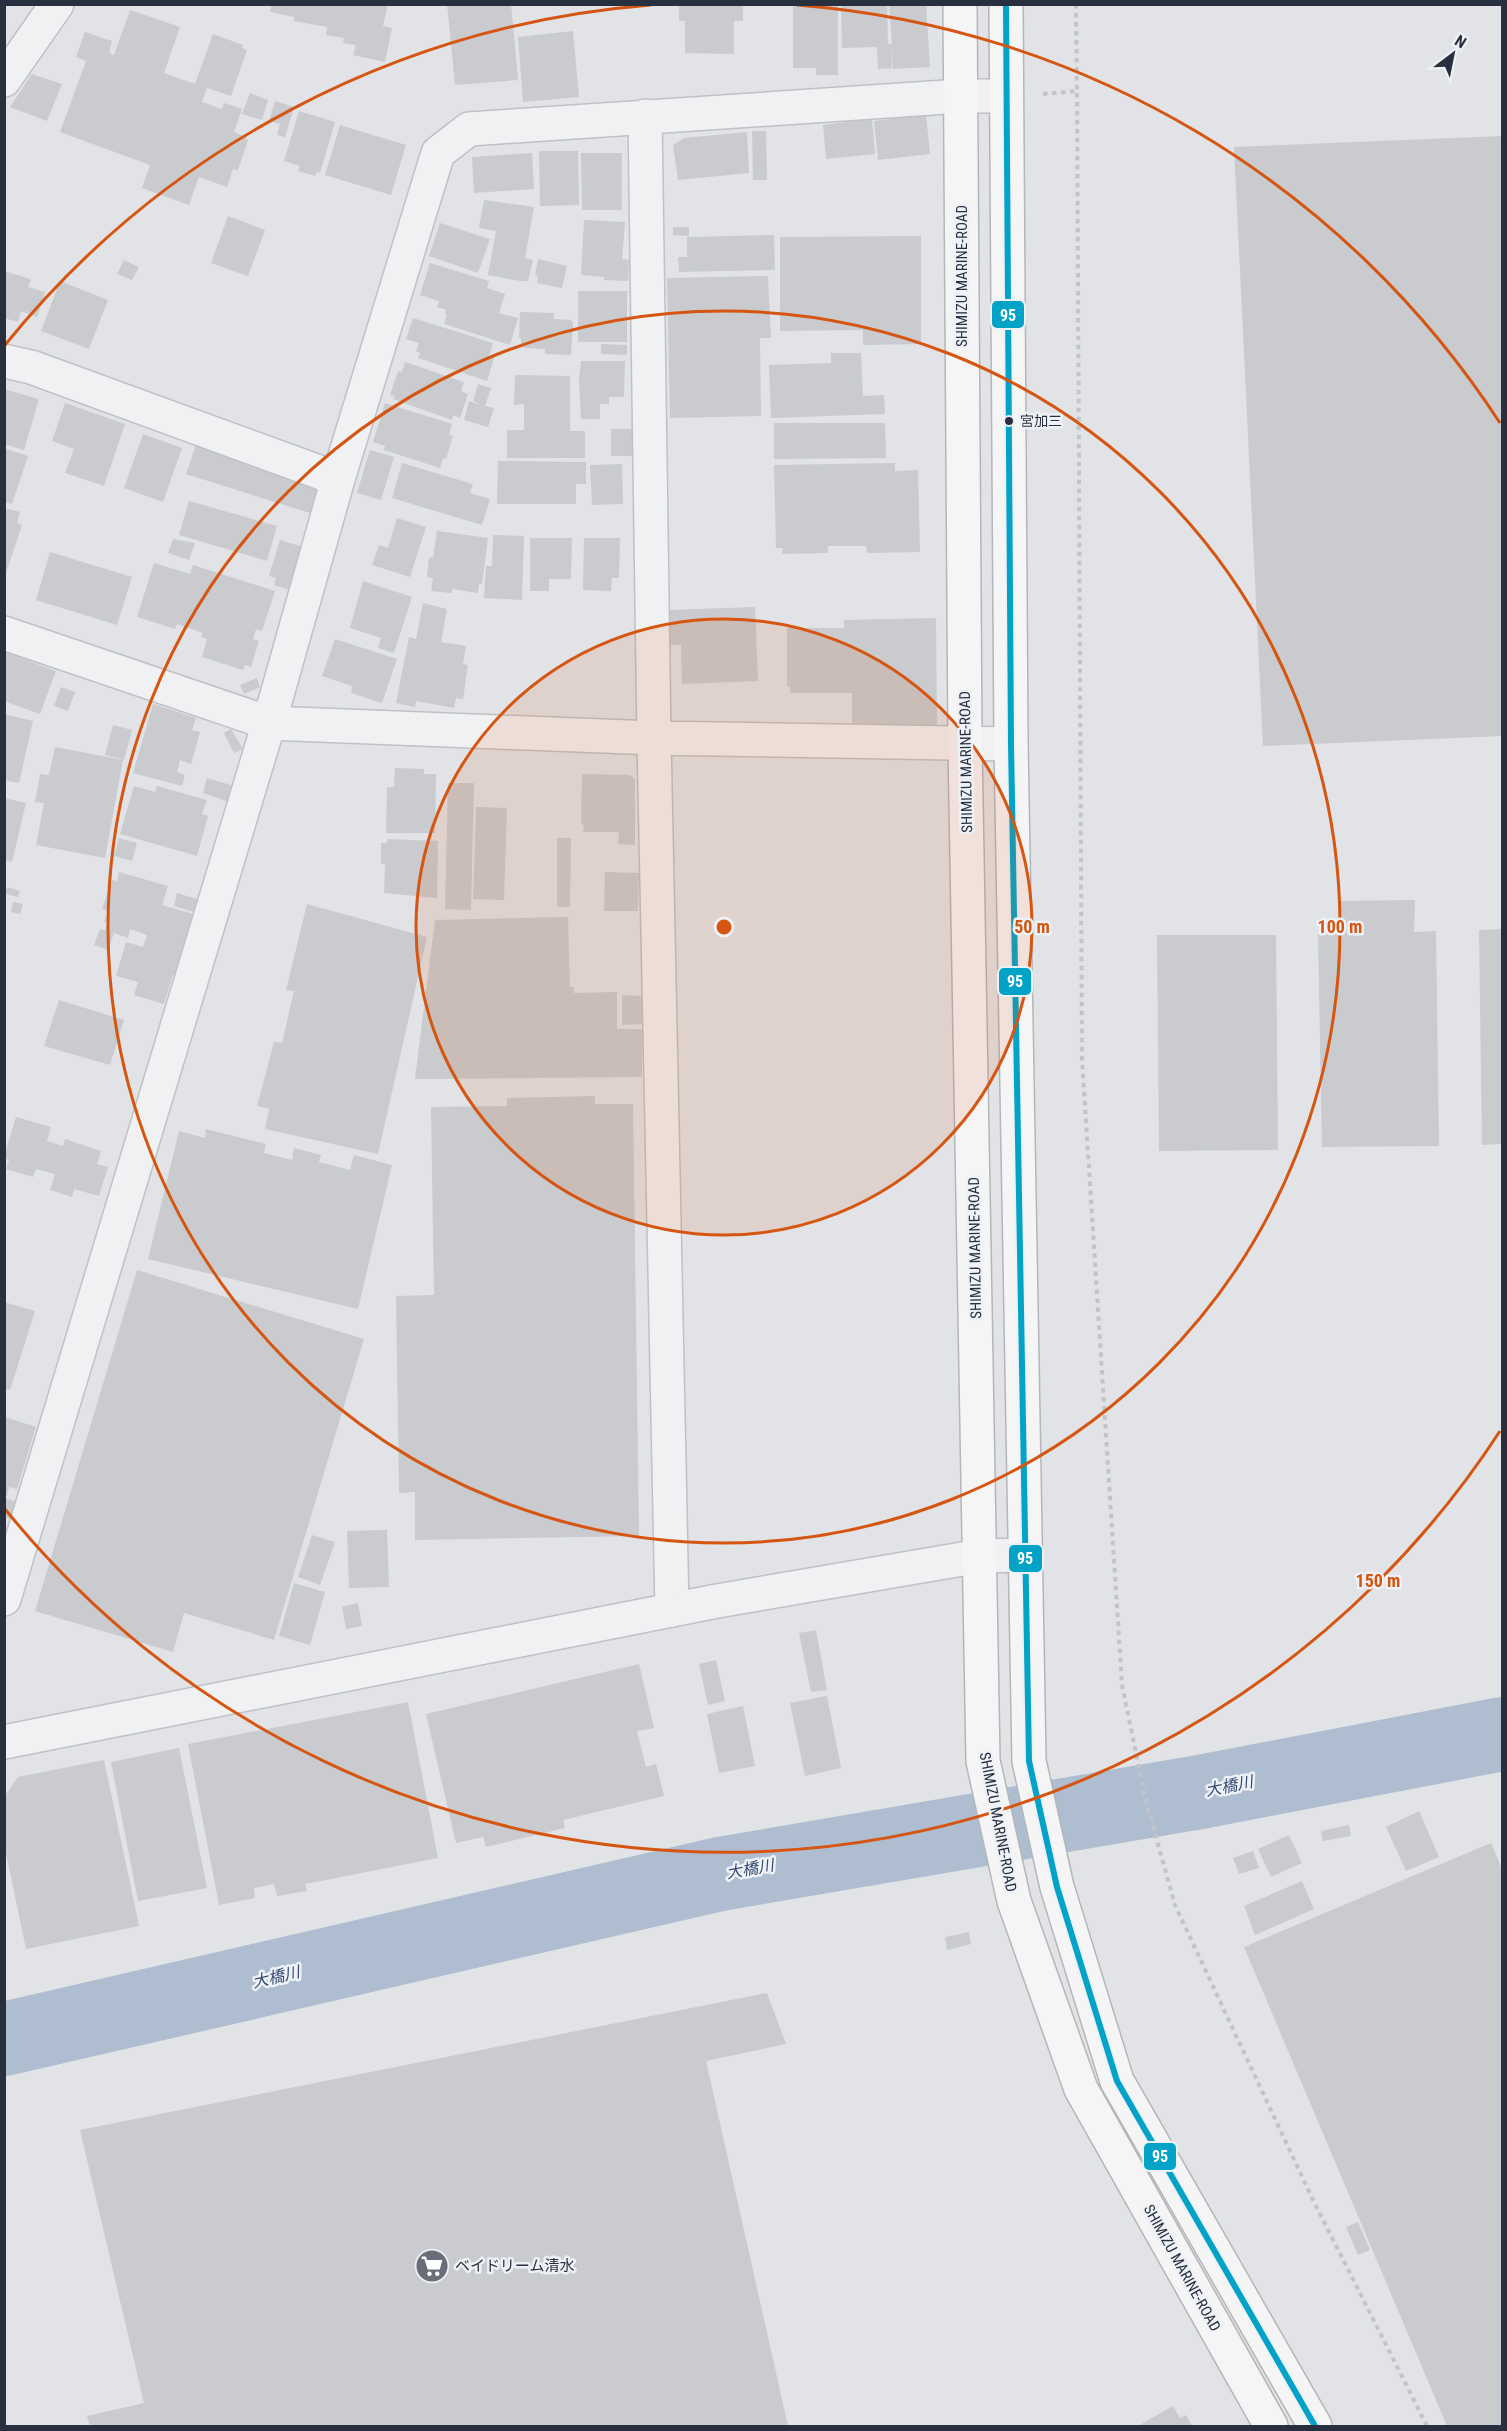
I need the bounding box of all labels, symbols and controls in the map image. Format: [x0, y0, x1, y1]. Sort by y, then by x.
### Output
north arrow [1423, 24, 1483, 84]
text: N [1451, 31, 1470, 52]
street label: SHIMIZU MARINE-ROAD [953, 205, 971, 347]
line badge: 95 [991, 300, 1025, 329]
text: 95 [1000, 306, 1016, 325]
place label: 宮加三 [1020, 413, 1062, 429]
marker: 宮加三 [1003, 415, 1015, 427]
street label: SHIMIZU MARINE-ROAD [956, 691, 976, 833]
text: 50 m [1014, 916, 1050, 937]
text: 100 m [1318, 916, 1362, 937]
centre of rings [714, 917, 734, 937]
line badge: 95 [998, 967, 1032, 996]
text: 95 [1007, 972, 1023, 991]
street label: SHIMIZU MARINE-ROAD [965, 1177, 985, 1319]
line badge: 95 [1008, 1544, 1043, 1573]
text: 95 [1017, 1549, 1033, 1568]
text: 150 m [1356, 1570, 1400, 1591]
street label: SHIMIZU MARINE-ROAD [976, 1751, 1020, 1893]
water label: 大橋川 [1204, 1772, 1256, 1800]
water label: 大橋川 [725, 1855, 777, 1883]
water label: 大橋川 [250, 1962, 303, 1992]
line badge: 95 [1143, 2142, 1177, 2171]
text: 95 [1152, 2147, 1168, 2166]
street label: SHIMIZU MARINE-ROAD [1140, 2202, 1224, 2334]
supermarket icon: ベイドリーム清水 [414, 2248, 450, 2284]
place label: ベイドリーム清水 [455, 2257, 575, 2275]

